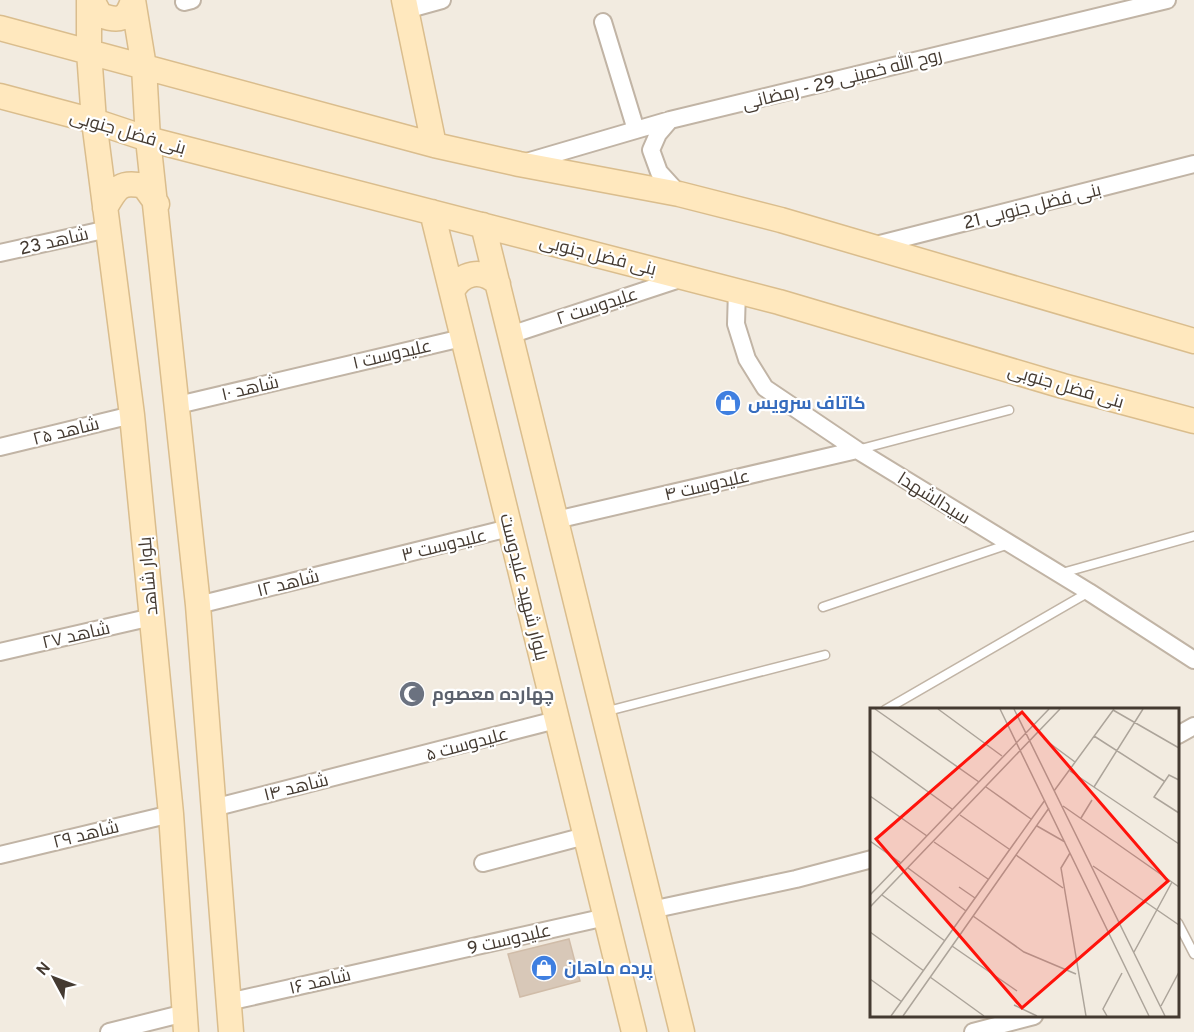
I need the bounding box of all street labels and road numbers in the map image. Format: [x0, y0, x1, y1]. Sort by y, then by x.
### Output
street label: روح الله خمینی 29 - رمضانی [740, 43, 945, 116]
street label: بنی فضل جنوبی [67, 106, 188, 161]
street label: بنی فضل جنوبی 21 [961, 179, 1104, 236]
street label: شاهد 23 [18, 223, 91, 262]
street label: بنی فضل جنوبی [537, 231, 659, 282]
street label: علیدوست ۲ [554, 283, 641, 331]
street label: علیدوست ۱ [351, 335, 434, 376]
street label: بنی فضل جنوبی [1005, 360, 1126, 415]
street label: شاهد ۱۰ [219, 372, 281, 407]
street label: شاهد ۲۵ [31, 413, 102, 452]
street label: علیدوست ۴ [663, 466, 752, 507]
street label: سیدالشهدا [893, 468, 974, 531]
street label: بلوار شهید علیدوست [493, 511, 552, 663]
street label: علیدوست ۳ [399, 525, 489, 568]
street label: بلوار شاهد [135, 536, 164, 616]
street label: شاهد ۱۲ [255, 566, 322, 603]
street label: شاهد ۲۷ [40, 617, 113, 655]
street label: علیدوست ۵ [424, 723, 511, 768]
street label: شاهد ۱۴ [262, 769, 331, 808]
street label: شاهد ۲۹ [51, 816, 122, 855]
street label: علیدوست 9 [465, 920, 554, 961]
street label: شاهد ۱۶ [287, 964, 353, 1001]

